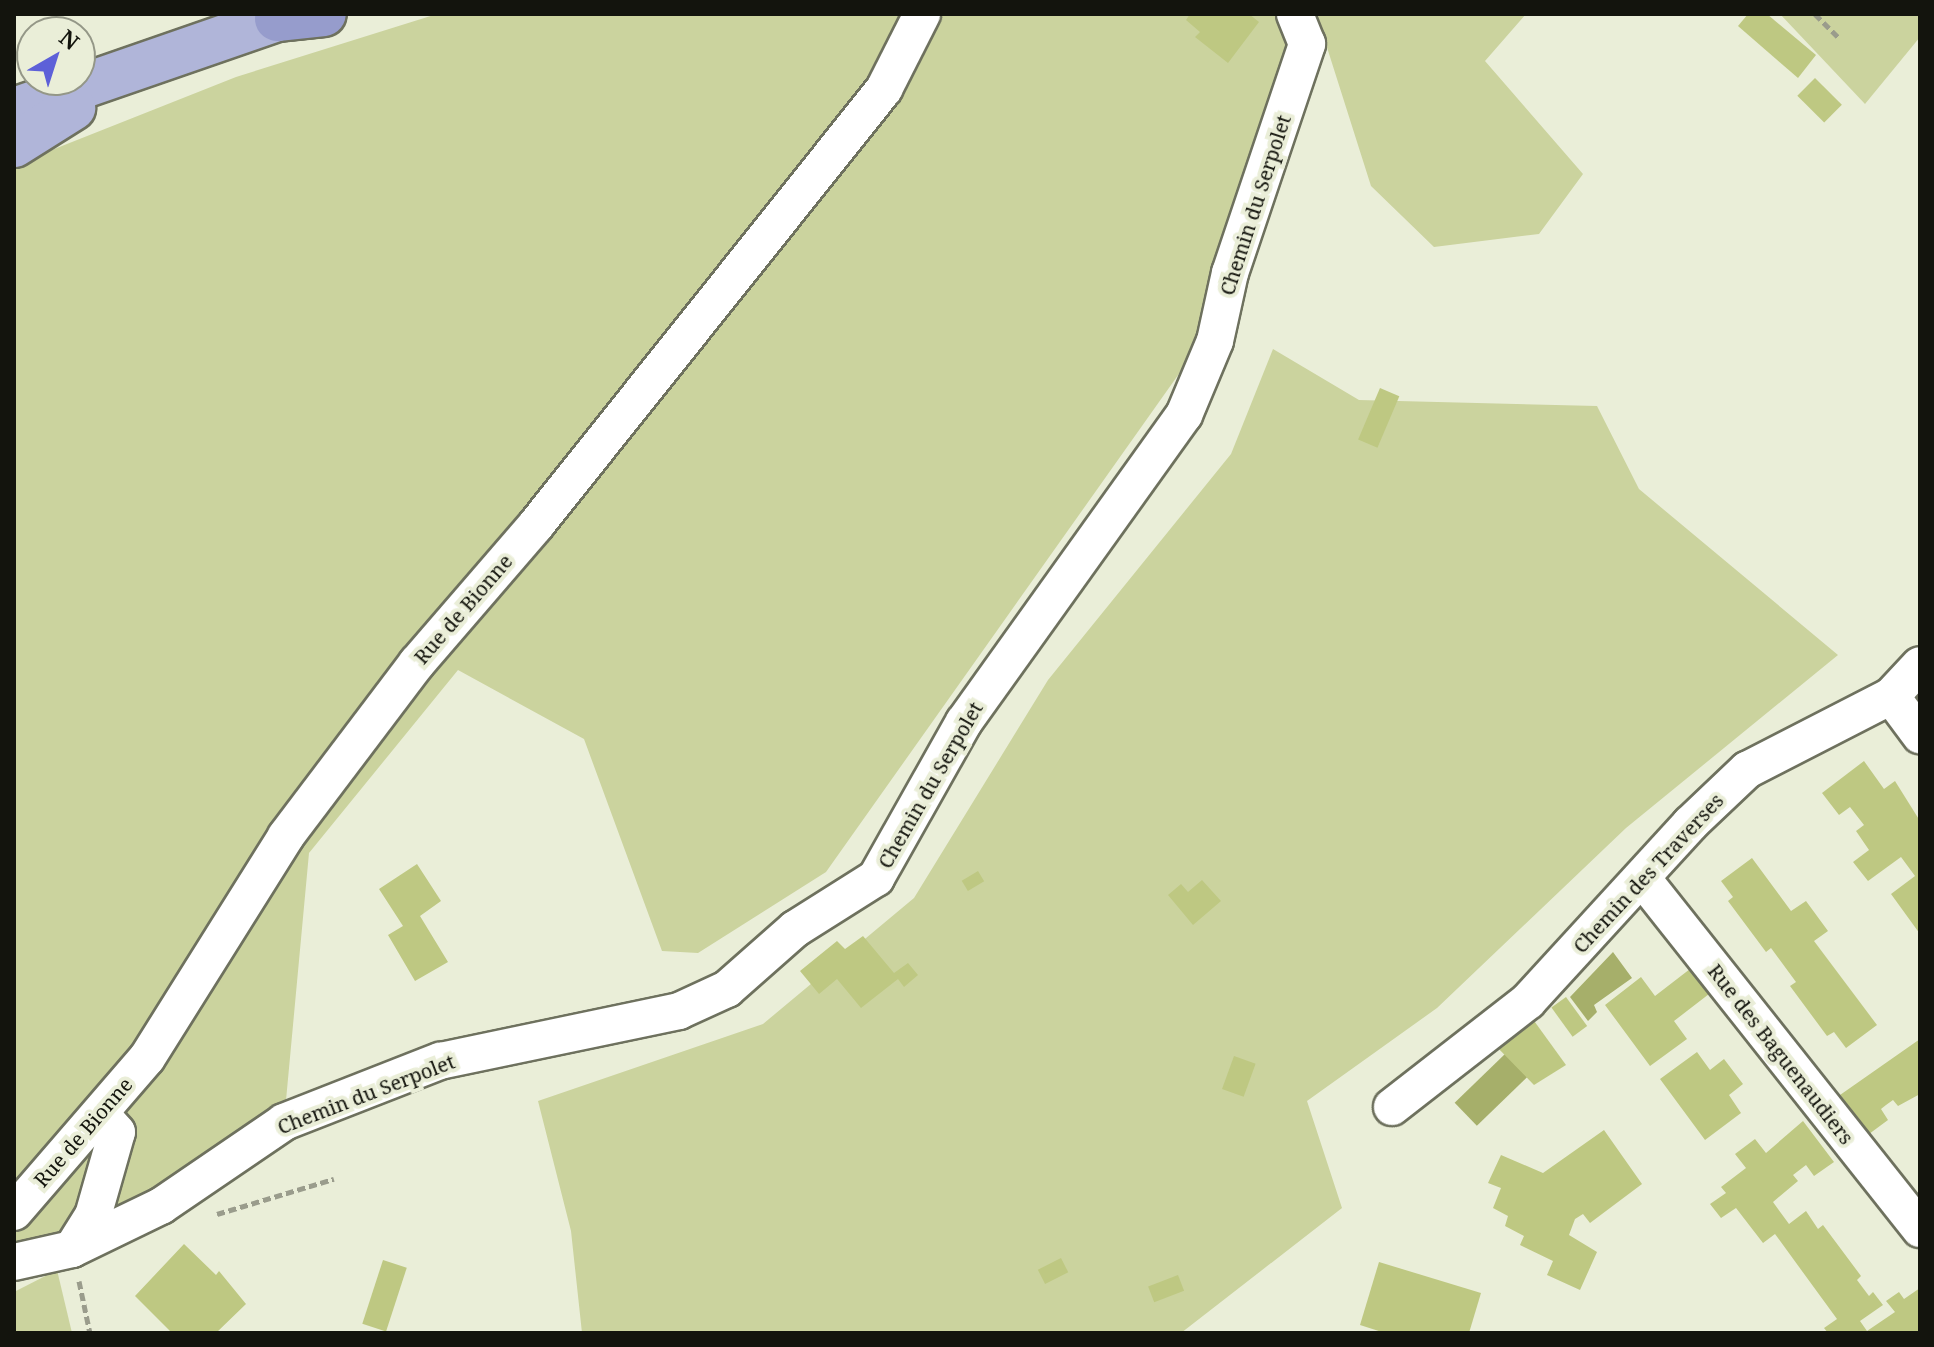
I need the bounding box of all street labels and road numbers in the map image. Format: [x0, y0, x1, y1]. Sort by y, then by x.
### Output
street label: Chemin du Serpolet [1215, 112, 1295, 298]
street label: Rue de Bionne [409, 549, 517, 669]
street label: Chemin du Serpolet [873, 698, 987, 872]
street label: Chemin des Traverses [1568, 788, 1728, 958]
street label: Rue des Baguenaudiers [1703, 959, 1859, 1149]
street label: Chemin du Serpolet [274, 1049, 458, 1139]
street label: Rue de Bionne [29, 1072, 137, 1192]

